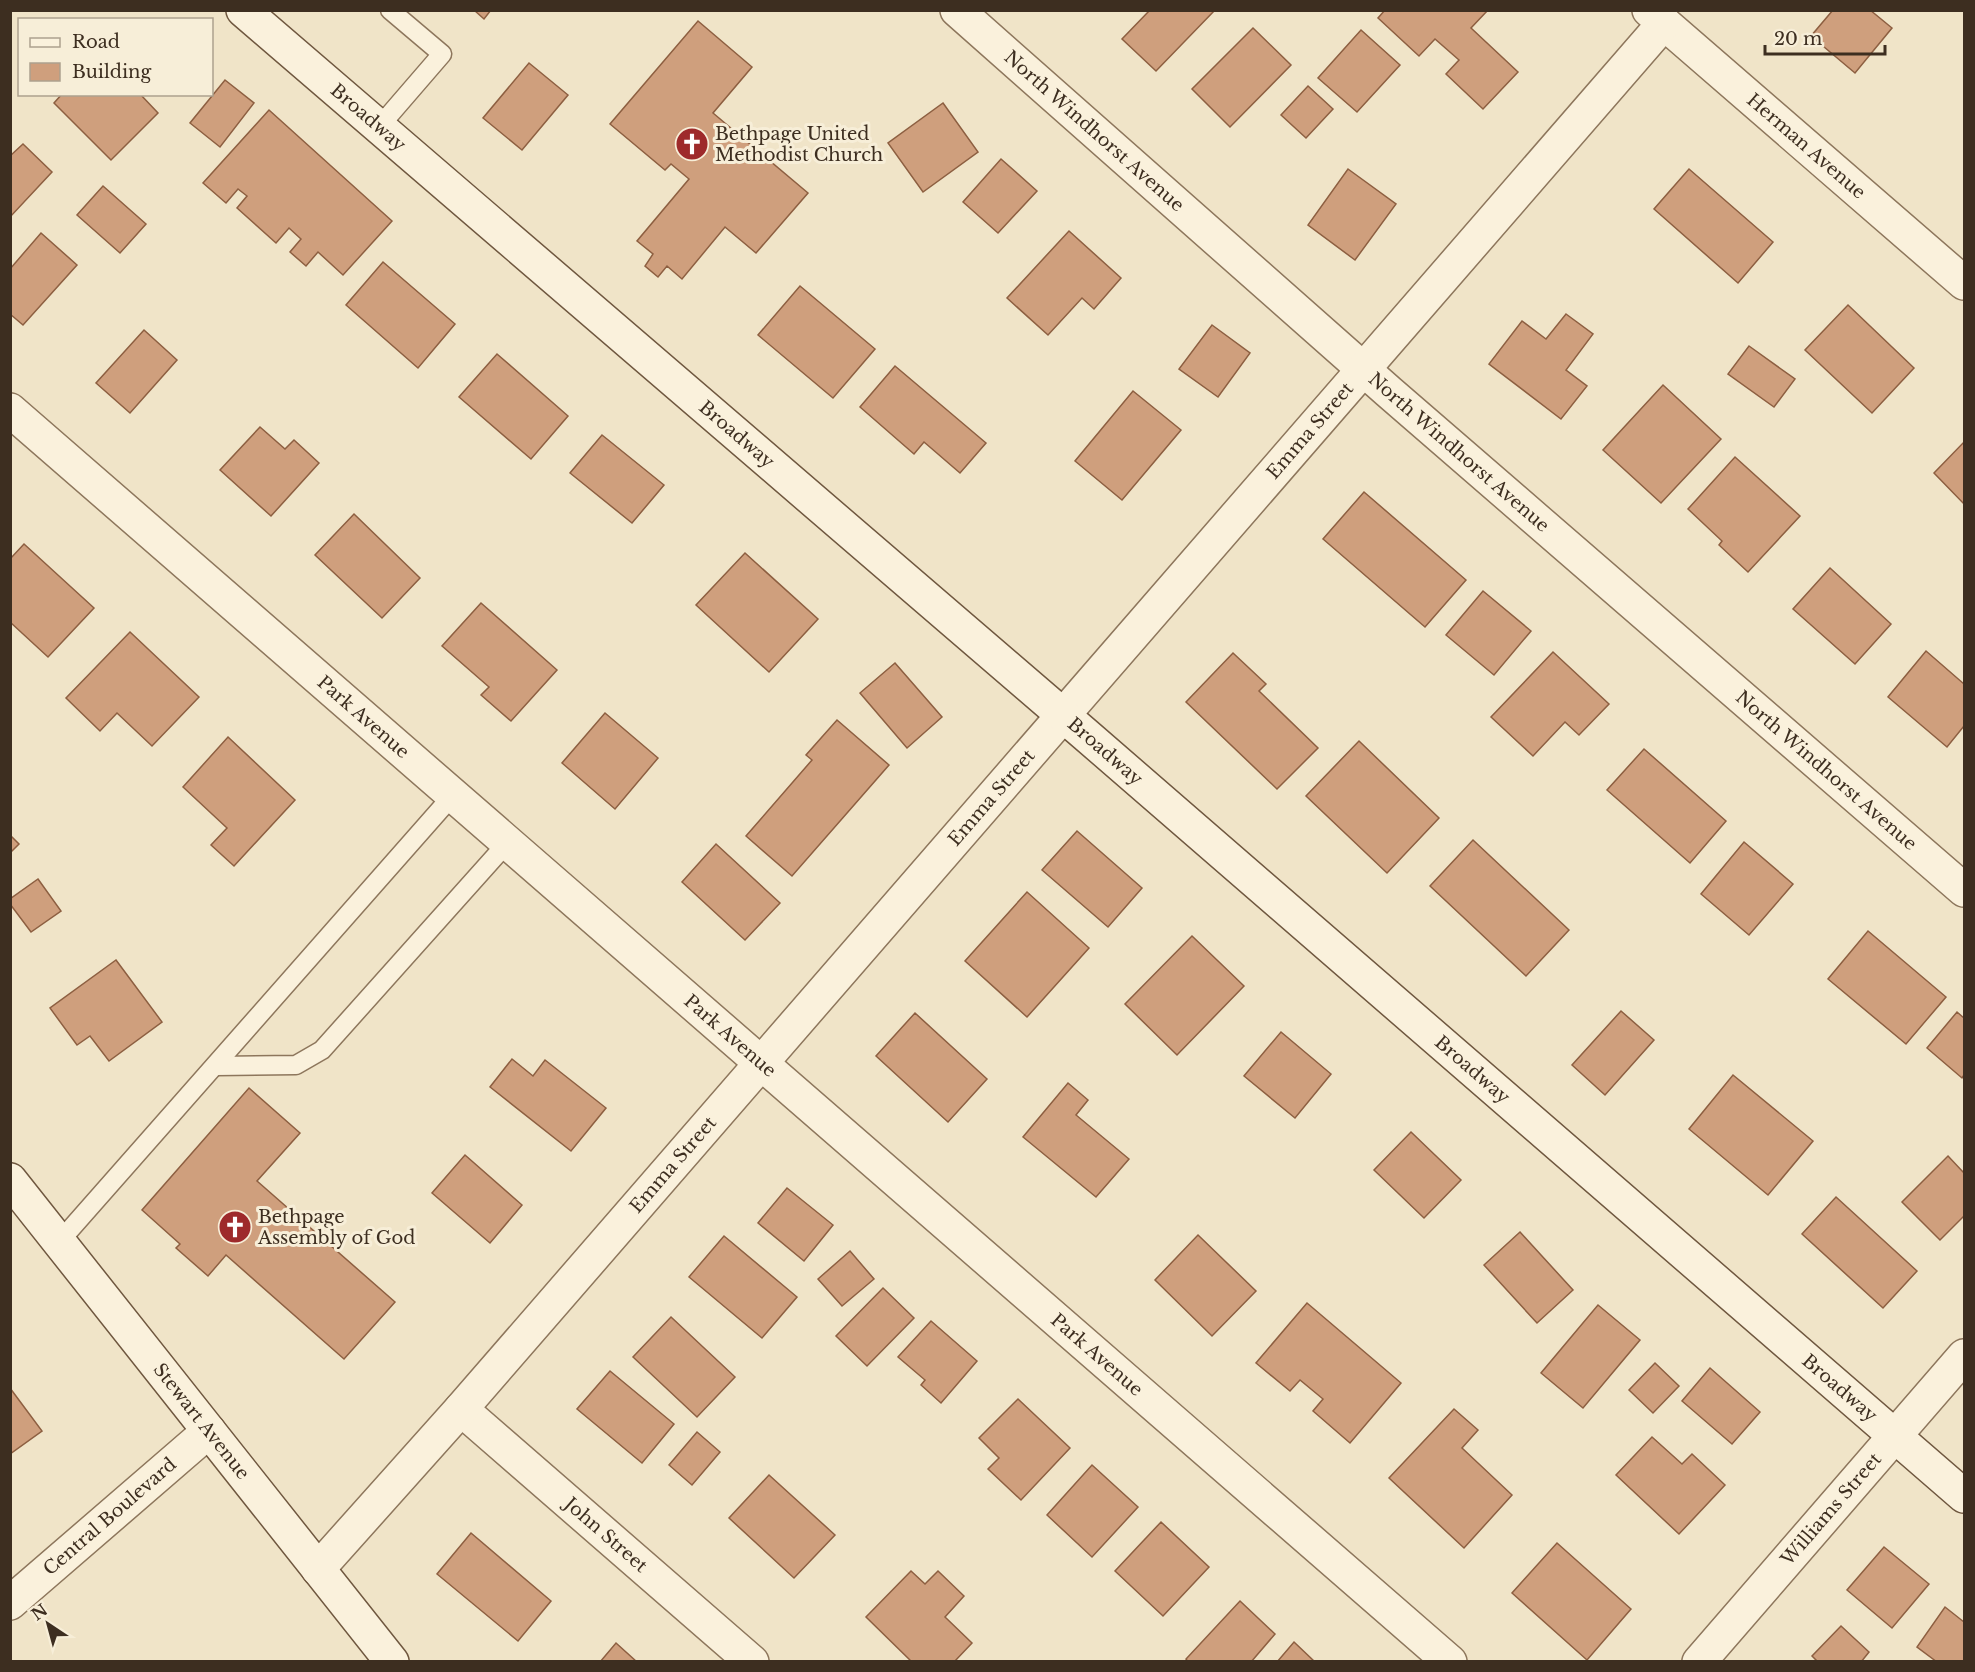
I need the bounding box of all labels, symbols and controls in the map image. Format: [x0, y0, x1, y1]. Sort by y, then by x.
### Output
legend [18, 18, 213, 96]
scale bar [1765, 18, 1885, 56]
text: 20 m [1774, 28, 1822, 50]
text: Road [72, 31, 120, 53]
street label: North Windhorst Avenue [1000, 46, 1188, 216]
text: Building [72, 61, 151, 83]
street label: Broadway [326, 79, 411, 156]
street label: Herman Avenue [1742, 89, 1870, 204]
place label: Bethpage United Methodist Church [715, 123, 883, 166]
church icon: Bethpage United Methodist Church [674, 126, 710, 162]
street label: North Windhorst Avenue [1364, 368, 1554, 537]
street label: Emma Street [1262, 378, 1358, 484]
street label: Broadway [694, 396, 779, 473]
street label: Park Avenue [313, 671, 414, 763]
street label: North Windhorst Avenue [1731, 686, 1921, 855]
street label: Broadway [1063, 713, 1147, 790]
street label: Emma Street [944, 745, 1040, 851]
street label: Park Avenue [679, 990, 780, 1082]
street label: Broadway [1430, 1031, 1515, 1109]
street label: Emma Street [625, 1112, 721, 1218]
place label: Bethpage Assembly of God [257, 1206, 415, 1249]
church icon: Bethpage Assembly of God [217, 1209, 253, 1245]
street label: Park Avenue [1046, 1309, 1147, 1401]
street label: Broadway [1797, 1350, 1882, 1427]
street label: Stewart Avenue [149, 1359, 254, 1484]
street label: Williams Street [1776, 1448, 1886, 1571]
street label: Central Boulevard [39, 1453, 181, 1580]
street label: John Street [558, 1492, 652, 1577]
north arrow [18, 1594, 78, 1654]
text: N [27, 1599, 51, 1624]

